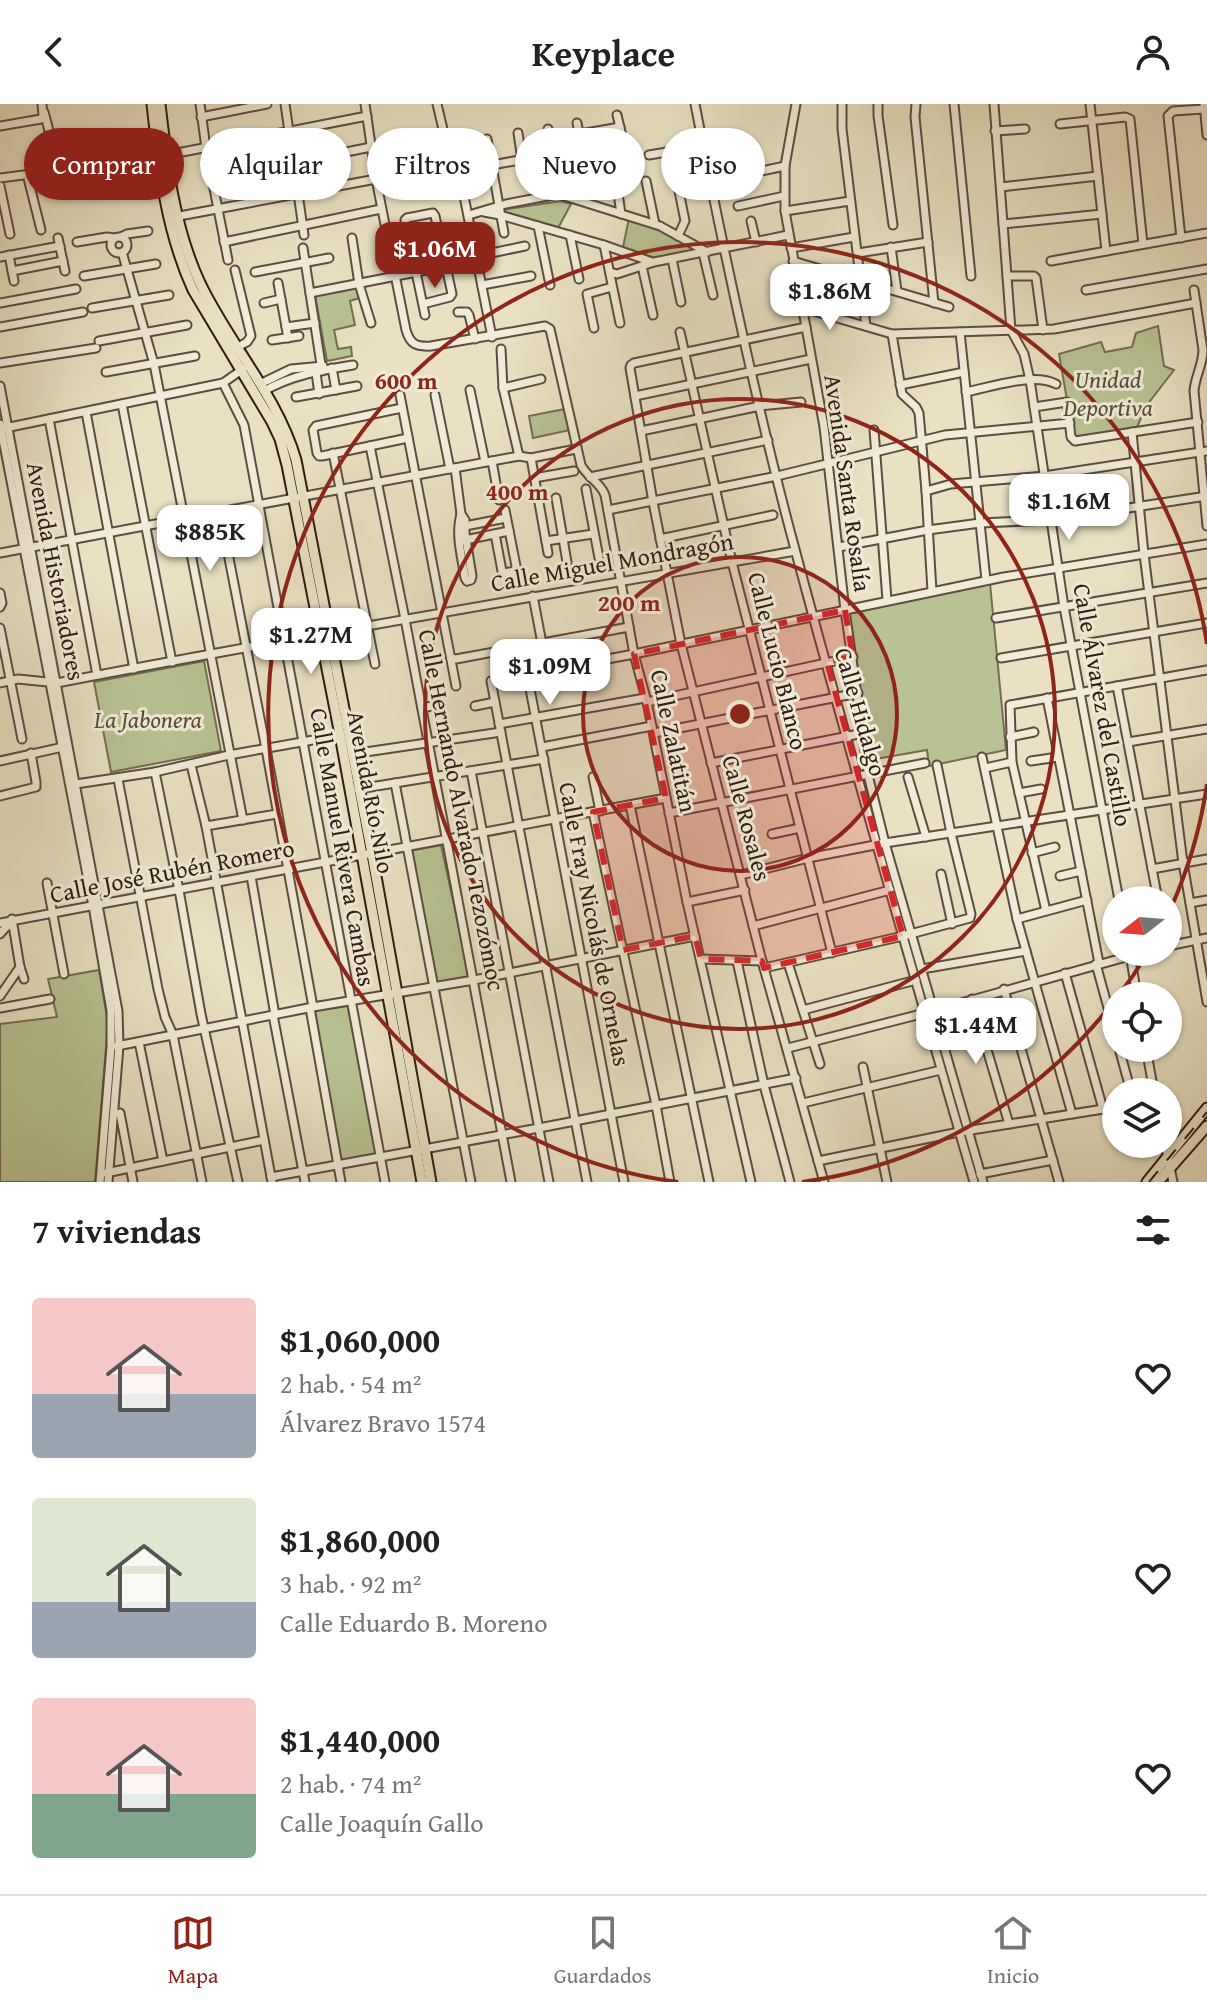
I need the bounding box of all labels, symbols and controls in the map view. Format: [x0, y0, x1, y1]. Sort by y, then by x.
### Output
text: Keyplace [532, 26, 675, 79]
icon: back [32, 30, 76, 74]
icon: person [1131, 30, 1175, 74]
chip: Comprar [24, 128, 184, 200]
chip: Alquilar [200, 128, 351, 200]
chip: Filtros [367, 128, 499, 200]
chip: Nuevo [515, 128, 645, 200]
chip: Piso [661, 128, 765, 200]
pin: $1.06M [370, 222, 500, 290]
text: $1.06M [393, 228, 477, 267]
pin: $1.86M [765, 264, 895, 332]
text: $1.86M [788, 270, 872, 309]
park label: Unidad Deportiva [1062, 362, 1153, 425]
text: 600 m [374, 363, 438, 398]
street label: Avenida Santa Rosalía [815, 372, 881, 595]
street label: Avenida Historiadores [18, 459, 94, 683]
text: 400 m [485, 474, 549, 509]
pin: $1.16M [1004, 474, 1134, 542]
text: $1.16M [1027, 480, 1111, 519]
pin: $885K [154, 505, 266, 573]
text: $885K [175, 511, 245, 550]
street label: Calle Miguel Mondragón [488, 523, 737, 601]
street label: Calle Lucio Blanco [739, 568, 817, 754]
street label: Calle Álvarez del Castillo [1064, 581, 1142, 829]
text: 200 m [597, 585, 661, 620]
pin: $1.27M [246, 608, 376, 676]
text: $1.27M [269, 614, 353, 653]
street label: Calle Hernando Alvarado Tezozómoc [410, 626, 514, 994]
pin: $1.09M [485, 639, 615, 707]
street label: Calle Hidalgo [826, 644, 896, 780]
text: $1.09M [508, 645, 592, 684]
street label: Calle Zalatitán [642, 666, 706, 816]
centre of rings [726, 700, 754, 728]
park label: La Jabonera [93, 702, 202, 737]
street label: Calle Manuel Rivera Cambas [301, 705, 385, 989]
street label: Avenida Río Nilo [338, 708, 404, 876]
street label: Calle Rosales [713, 751, 781, 885]
street label: Calle Fray Nicolás de Ornelas [550, 779, 640, 1069]
street label: Calle José Rubén Romero [47, 830, 297, 912]
north arrow [1102, 886, 1182, 966]
map controls [1102, 886, 1182, 1158]
button: locate [1102, 982, 1182, 1062]
pin: $1.44M [911, 998, 1041, 1066]
text: $1.44M [934, 1004, 1018, 1043]
button: layers [1102, 1078, 1182, 1158]
text: 7 viviendas [32, 1206, 201, 1255]
icon: filters [1131, 1208, 1175, 1252]
text: $1,060,000 [280, 1315, 440, 1364]
icon: home [96, 1330, 192, 1426]
icon: heart [1131, 1356, 1175, 1400]
text: 2 hab. · 54 m² [280, 1364, 421, 1403]
text: Álvarez Bravo 1574 [280, 1403, 486, 1442]
text: $1,860,000 [280, 1515, 440, 1564]
icon: home [96, 1530, 192, 1626]
icon: heart [1131, 1556, 1175, 1600]
text: 3 hab. · 92 m² [280, 1564, 421, 1603]
text: Calle Eduardo B. Moreno [280, 1603, 547, 1642]
text: $1,440,000 [280, 1715, 440, 1764]
icon: home [96, 1730, 192, 1826]
icon: heart [1131, 1756, 1175, 1800]
text: 2 hab. · 74 m² [280, 1764, 421, 1803]
text: Calle Joaquín Gallo [280, 1803, 484, 1842]
tab: Mapa [168, 1911, 218, 1991]
tab: Guardados [554, 1911, 652, 1991]
tab: Inicio [987, 1911, 1039, 1991]

